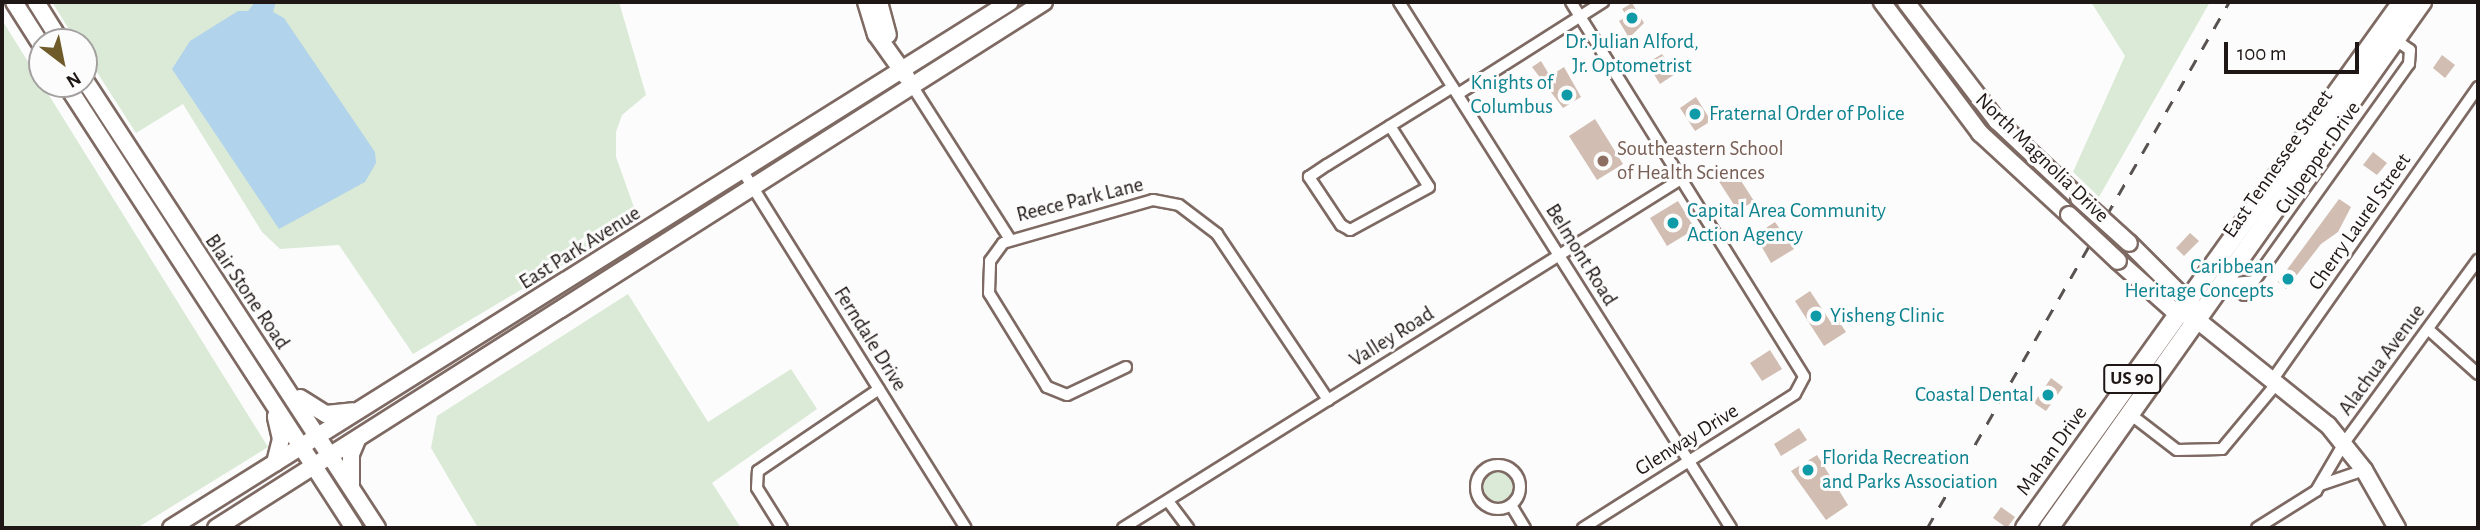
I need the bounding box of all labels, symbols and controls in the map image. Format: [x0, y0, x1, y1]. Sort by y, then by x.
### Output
marker: Dr. Julian Alford, Jr. Optometrist [1624, 10, 1640, 26]
north arrow [28, 28, 98, 98]
scale bar [2228, 28, 2363, 72]
place label: Dr. Julian Alford, Jr. Optometrist [1565, 29, 1699, 79]
text: 100 m [2237, 43, 2287, 64]
text: N [63, 68, 84, 91]
place label: Knights of Columbus [1470, 70, 1553, 120]
street label: East Tennessee Street [2218, 85, 2338, 243]
marker: Knights of Columbus [1559, 87, 1575, 103]
street label: North Magnolia Drive [1970, 88, 2114, 228]
street label: Culpepper Drive [2270, 97, 2366, 219]
place label: Fraternal Order of Police [1709, 101, 1905, 127]
marker: Fraternal Order of Police [1687, 106, 1703, 122]
place label: Southeastern School of Health Sciences [1617, 136, 1784, 186]
street label: Cherry Laurel Street [2303, 149, 2417, 295]
marker: Southeastern School of Health Sciences [1595, 153, 1611, 169]
street label: Reece Park Lane [1014, 172, 1146, 228]
place label: Capital Area Community Action Agency [1687, 198, 1886, 248]
street label: Belmont Road [1540, 199, 1622, 311]
street label: East Park Avenue [515, 201, 645, 295]
marker: Capital Area Community Action Agency [1665, 215, 1681, 231]
street label: Blair Stone Road [199, 230, 295, 354]
place label: Caribbean Heritage Concepts [2124, 254, 2274, 304]
marker: Caribbean Heritage Concepts [2280, 271, 2296, 287]
street label: Ferndale Drive [828, 282, 912, 396]
street label: Alachua Avenue [2333, 300, 2431, 420]
street label: Valley Road [1345, 301, 1439, 373]
place label: Yisheng Clinic [1830, 303, 1944, 329]
marker: Yisheng Clinic [1808, 308, 1824, 324]
road number: US 90 [2102, 364, 2162, 394]
place label: Coastal Dental [1915, 382, 2034, 408]
marker: Coastal Dental [2040, 387, 2056, 403]
street label: Glenway Drive [1631, 398, 1743, 482]
street label: Mahan Drive [2011, 401, 2093, 501]
place label: Florida Recreation and Parks Association [1822, 445, 1998, 495]
marker: Florida Recreation and Parks Association [1800, 462, 1816, 478]

